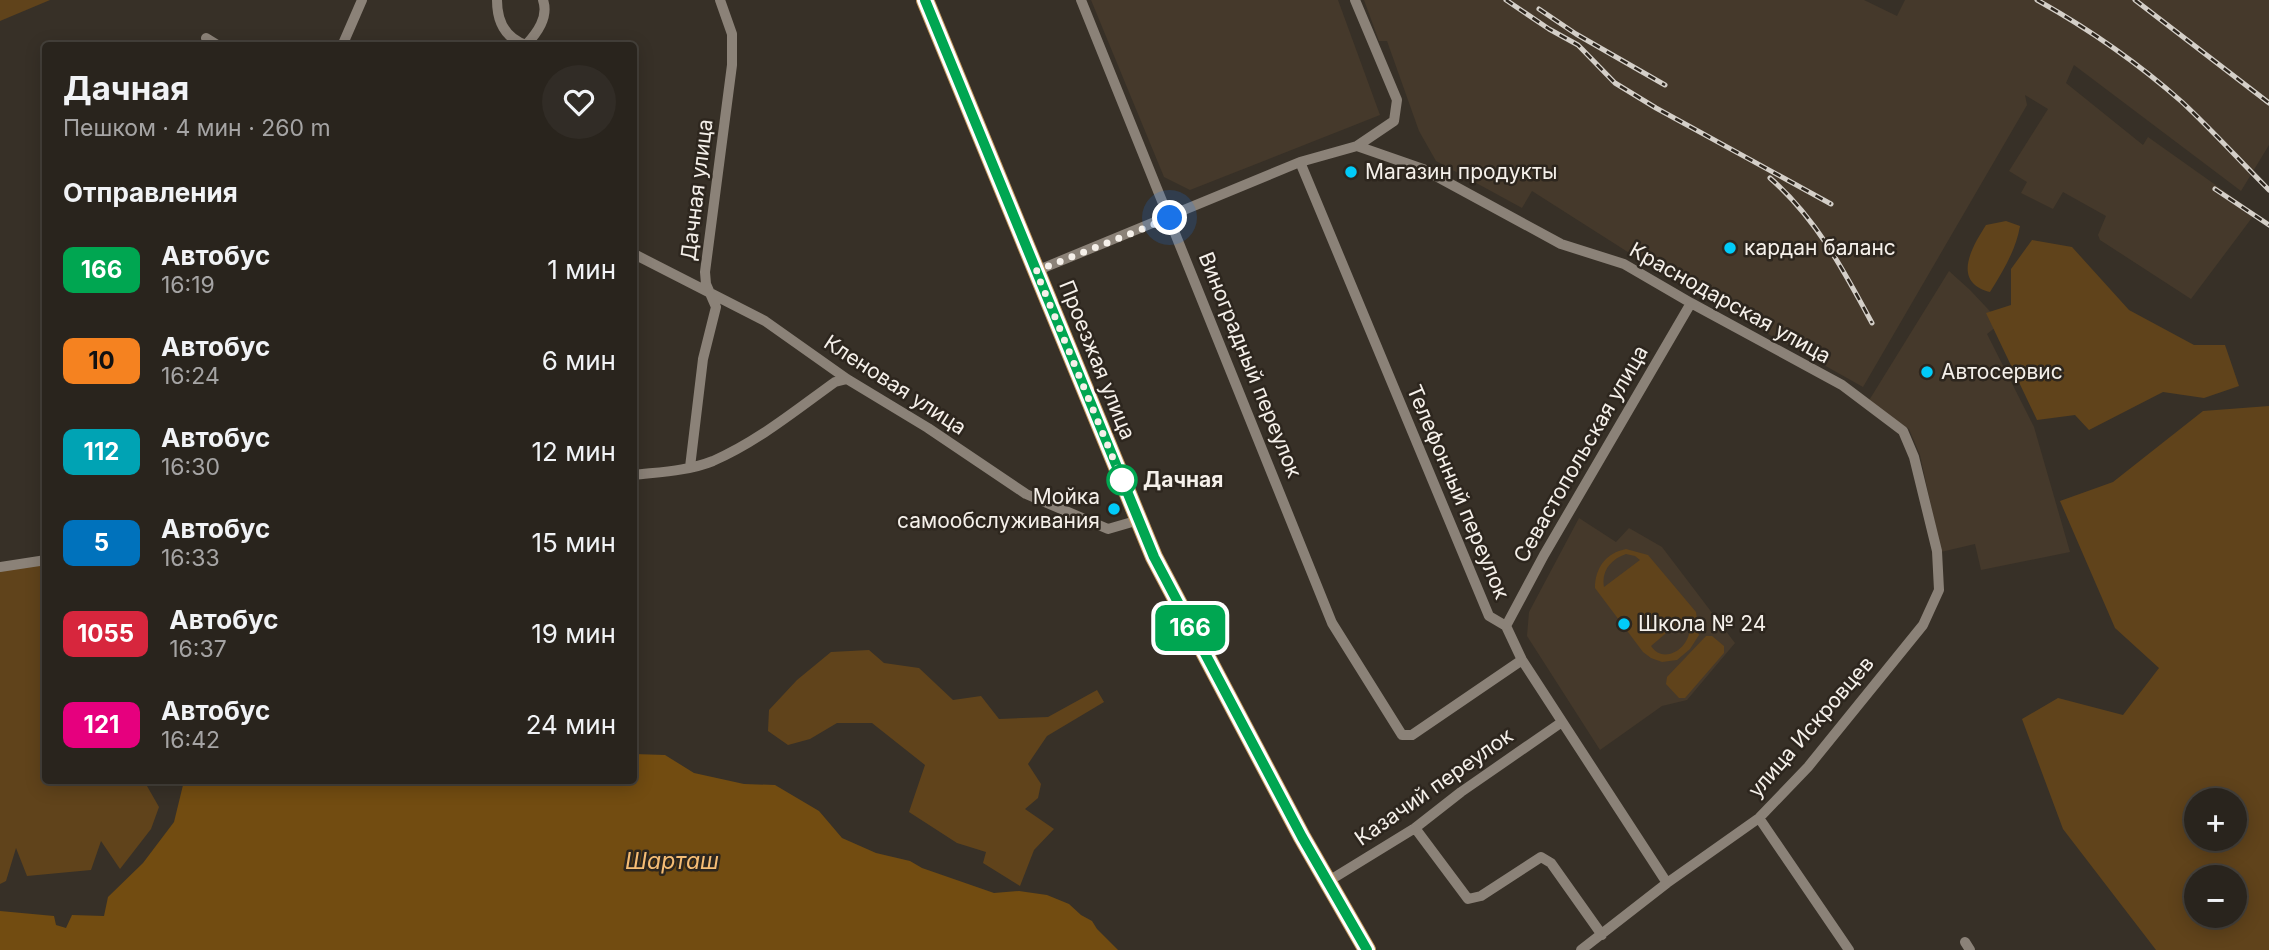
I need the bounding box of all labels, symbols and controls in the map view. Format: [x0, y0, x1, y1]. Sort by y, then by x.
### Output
button: heart [542, 65, 616, 139]
text: Дачная [63, 68, 189, 108]
text: Пешком · 4 мин · 260 m [63, 114, 331, 142]
street label: Дачная улица [675, 118, 718, 262]
place label: Магазин продукты [1365, 159, 1558, 184]
marker: Магазин продукты [1343, 164, 1359, 180]
text: Отправления [63, 177, 238, 208]
your location [1152, 200, 1187, 235]
place label: кардан баланс [1744, 235, 1896, 260]
street label: Краснодарская улица [1625, 237, 1835, 368]
text: Автобус [161, 240, 270, 271]
marker: кардан баланс [1722, 240, 1738, 256]
street label: Виноградный переулок [1194, 248, 1307, 482]
text: 1 мин [547, 254, 616, 285]
text: 166 [81, 255, 122, 284]
text: 16:19 [161, 271, 215, 299]
street label: Проезжая улица [1054, 276, 1141, 443]
street label: Кленовая улица [820, 329, 971, 440]
text: Автобус [161, 331, 270, 362]
street label: Севастопольская улица [1508, 341, 1653, 567]
text: 6 мин [542, 345, 616, 376]
text: 10 [88, 346, 115, 375]
place label: Автосервис [1941, 359, 2063, 384]
text: 16:24 [161, 362, 220, 390]
marker: Автосервис [1919, 364, 1935, 380]
street label: Телефонный переулок [1402, 381, 1515, 603]
text: Автобус [161, 422, 270, 453]
text: 12 мин [531, 436, 616, 467]
text: 112 [84, 437, 119, 466]
text: 16:30 [161, 453, 220, 481]
marker: Дачная [1107, 465, 1137, 495]
place label: Дачная [1143, 467, 1223, 492]
place label: Мойка самообслуживания [897, 484, 1100, 533]
marker: Мойка самообслуживания [1106, 501, 1122, 517]
text: Автобус [161, 513, 270, 544]
text: 15 мин [532, 527, 616, 558]
text: 5 [94, 528, 109, 557]
text: 16:33 [161, 544, 220, 572]
text: Автобус [169, 604, 279, 635]
line badge: 166 [1150, 605, 1230, 651]
place label: Школа № 24 [1638, 611, 1766, 636]
text: 166 [1169, 613, 1211, 642]
marker: Школа № 24 [1616, 616, 1632, 632]
text: 19 мин [531, 618, 616, 649]
text: 1055 [77, 619, 134, 648]
text: 16:37 [169, 635, 227, 663]
street label: улица Искровцев [1743, 651, 1879, 802]
text: Автобус [161, 695, 270, 726]
text: 24 мин [526, 709, 616, 740]
text: 121 [84, 710, 119, 739]
street label: Казачий переулок [1350, 722, 1518, 850]
text: 16:42 [161, 726, 220, 754]
map controls [2184, 788, 2247, 928]
button: + [2184, 788, 2247, 851]
water label: Шарташ [625, 847, 719, 875]
button: − [2184, 865, 2247, 928]

